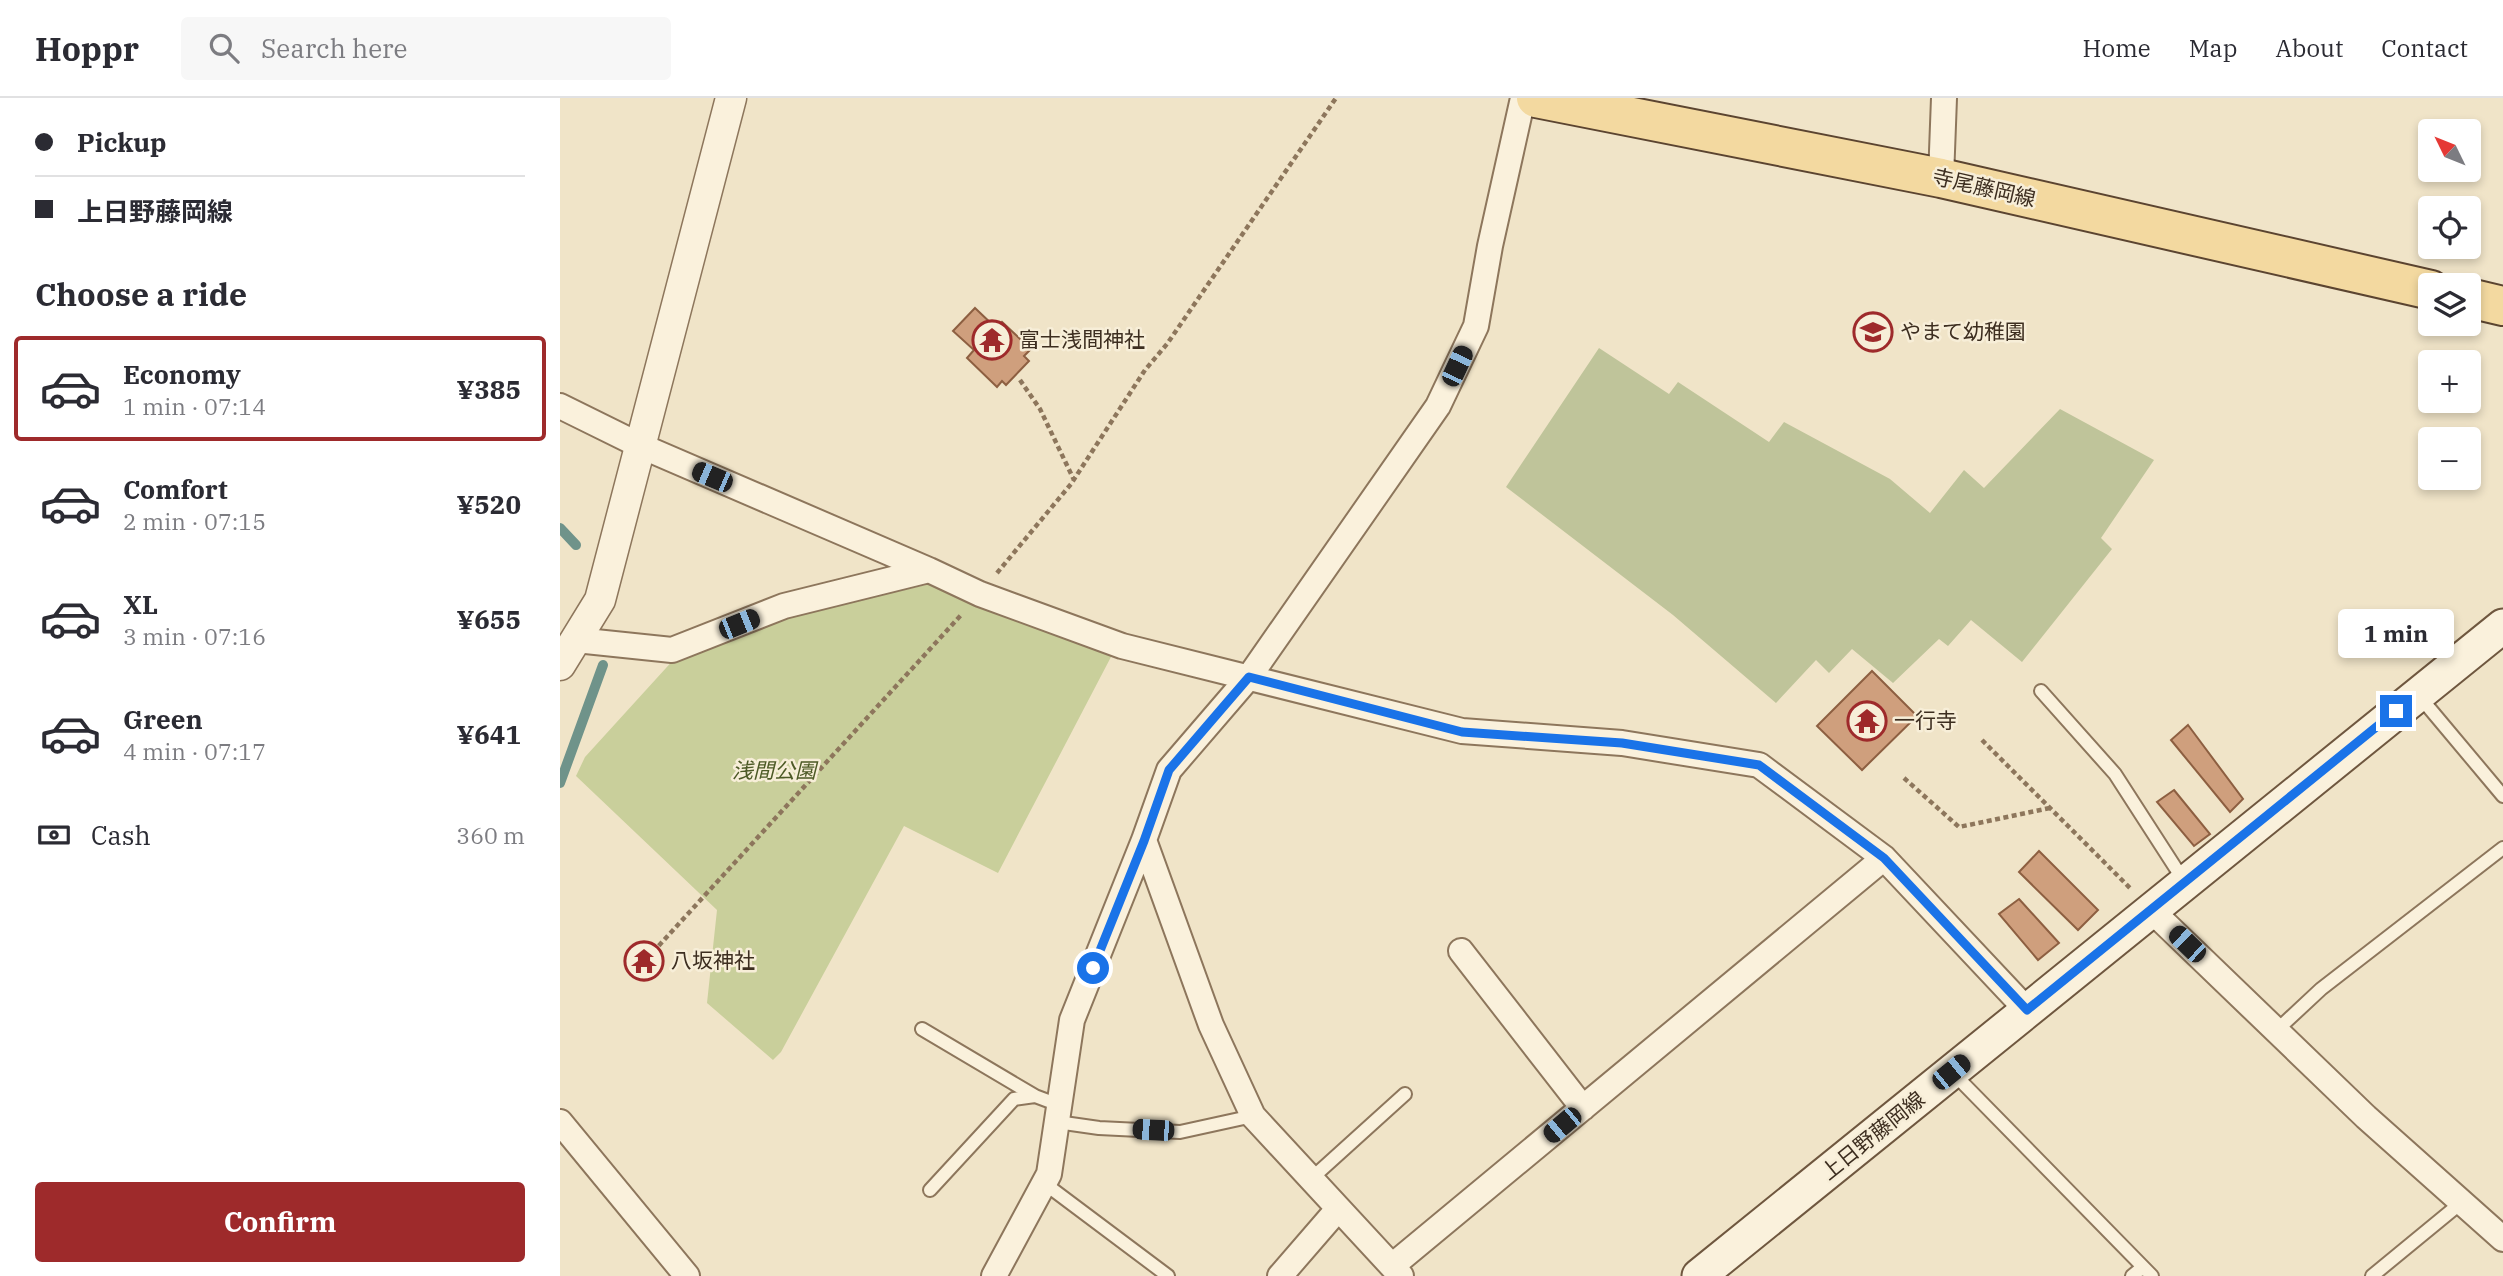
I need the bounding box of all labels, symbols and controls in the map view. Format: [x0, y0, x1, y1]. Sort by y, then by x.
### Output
search box [181, 17, 671, 80]
text: Hoppr [35, 27, 139, 70]
icon: search [205, 29, 243, 67]
text: Search here [261, 31, 408, 65]
text: Home [2083, 32, 2151, 64]
text: Map [2189, 32, 2237, 64]
text: About [2275, 32, 2343, 64]
text: Contact [2381, 32, 2468, 64]
north arrow [2418, 119, 2482, 182]
map controls [2418, 119, 2481, 490]
text: Pickup [77, 125, 167, 159]
street label: 寺尾藤岡線 [1930, 162, 2039, 212]
text: 上日野藤岡線 [77, 194, 233, 228]
button: locate [2418, 196, 2481, 259]
text: Choose a ride [35, 273, 247, 315]
button: layers [2418, 273, 2481, 336]
school or university icon: やまて幼稚園 [1852, 311, 1894, 353]
place label: やまて幼稚園 [1900, 317, 2026, 345]
temple icon: 富士浅間神社 [971, 319, 1013, 361]
place label: 富士浅間神社 [1019, 325, 1145, 353]
car [1439, 343, 1476, 389]
button: + [2418, 350, 2481, 413]
icon: car [39, 357, 102, 420]
text: Economy [123, 357, 241, 391]
text: ¥385 [456, 372, 521, 406]
text: 1 min · 07:14 [123, 391, 266, 421]
button: − [2418, 427, 2481, 490]
car [689, 459, 736, 495]
icon: car [39, 472, 102, 535]
text: Comfort [123, 472, 228, 506]
text: ¥520 [456, 487, 521, 521]
text: 2 min · 07:15 [123, 506, 266, 536]
icon: car [39, 587, 102, 650]
text: XL [123, 587, 158, 621]
text: ¥655 [456, 602, 521, 636]
car [716, 606, 763, 642]
callout: 1 min [2338, 610, 2454, 658]
text: 1 min [2364, 618, 2428, 648]
text: 3 min · 07:16 [123, 621, 266, 651]
route end [2380, 695, 2412, 727]
temple icon: 一行寺 [1846, 700, 1888, 742]
icon: car [39, 702, 102, 765]
text: Green [123, 702, 203, 736]
place label: 一行寺 [1894, 706, 1957, 734]
text: ¥641 [456, 717, 521, 751]
text: 4 min · 07:17 [123, 736, 266, 766]
park label: 浅間公園 [732, 756, 819, 784]
icon: cash [35, 816, 73, 854]
text: Cash [91, 818, 151, 852]
text: 360 m [456, 820, 525, 850]
car [2165, 922, 2210, 966]
temple icon: 八坂神社 [623, 940, 665, 982]
place label: 八坂神社 [671, 946, 755, 974]
route start [1077, 952, 1109, 984]
car [1929, 1051, 1974, 1093]
street label: 上日野藤岡線 [1815, 1085, 1930, 1186]
car [1540, 1103, 1585, 1147]
car [1132, 1118, 1175, 1142]
button: Confirm [35, 1182, 525, 1262]

